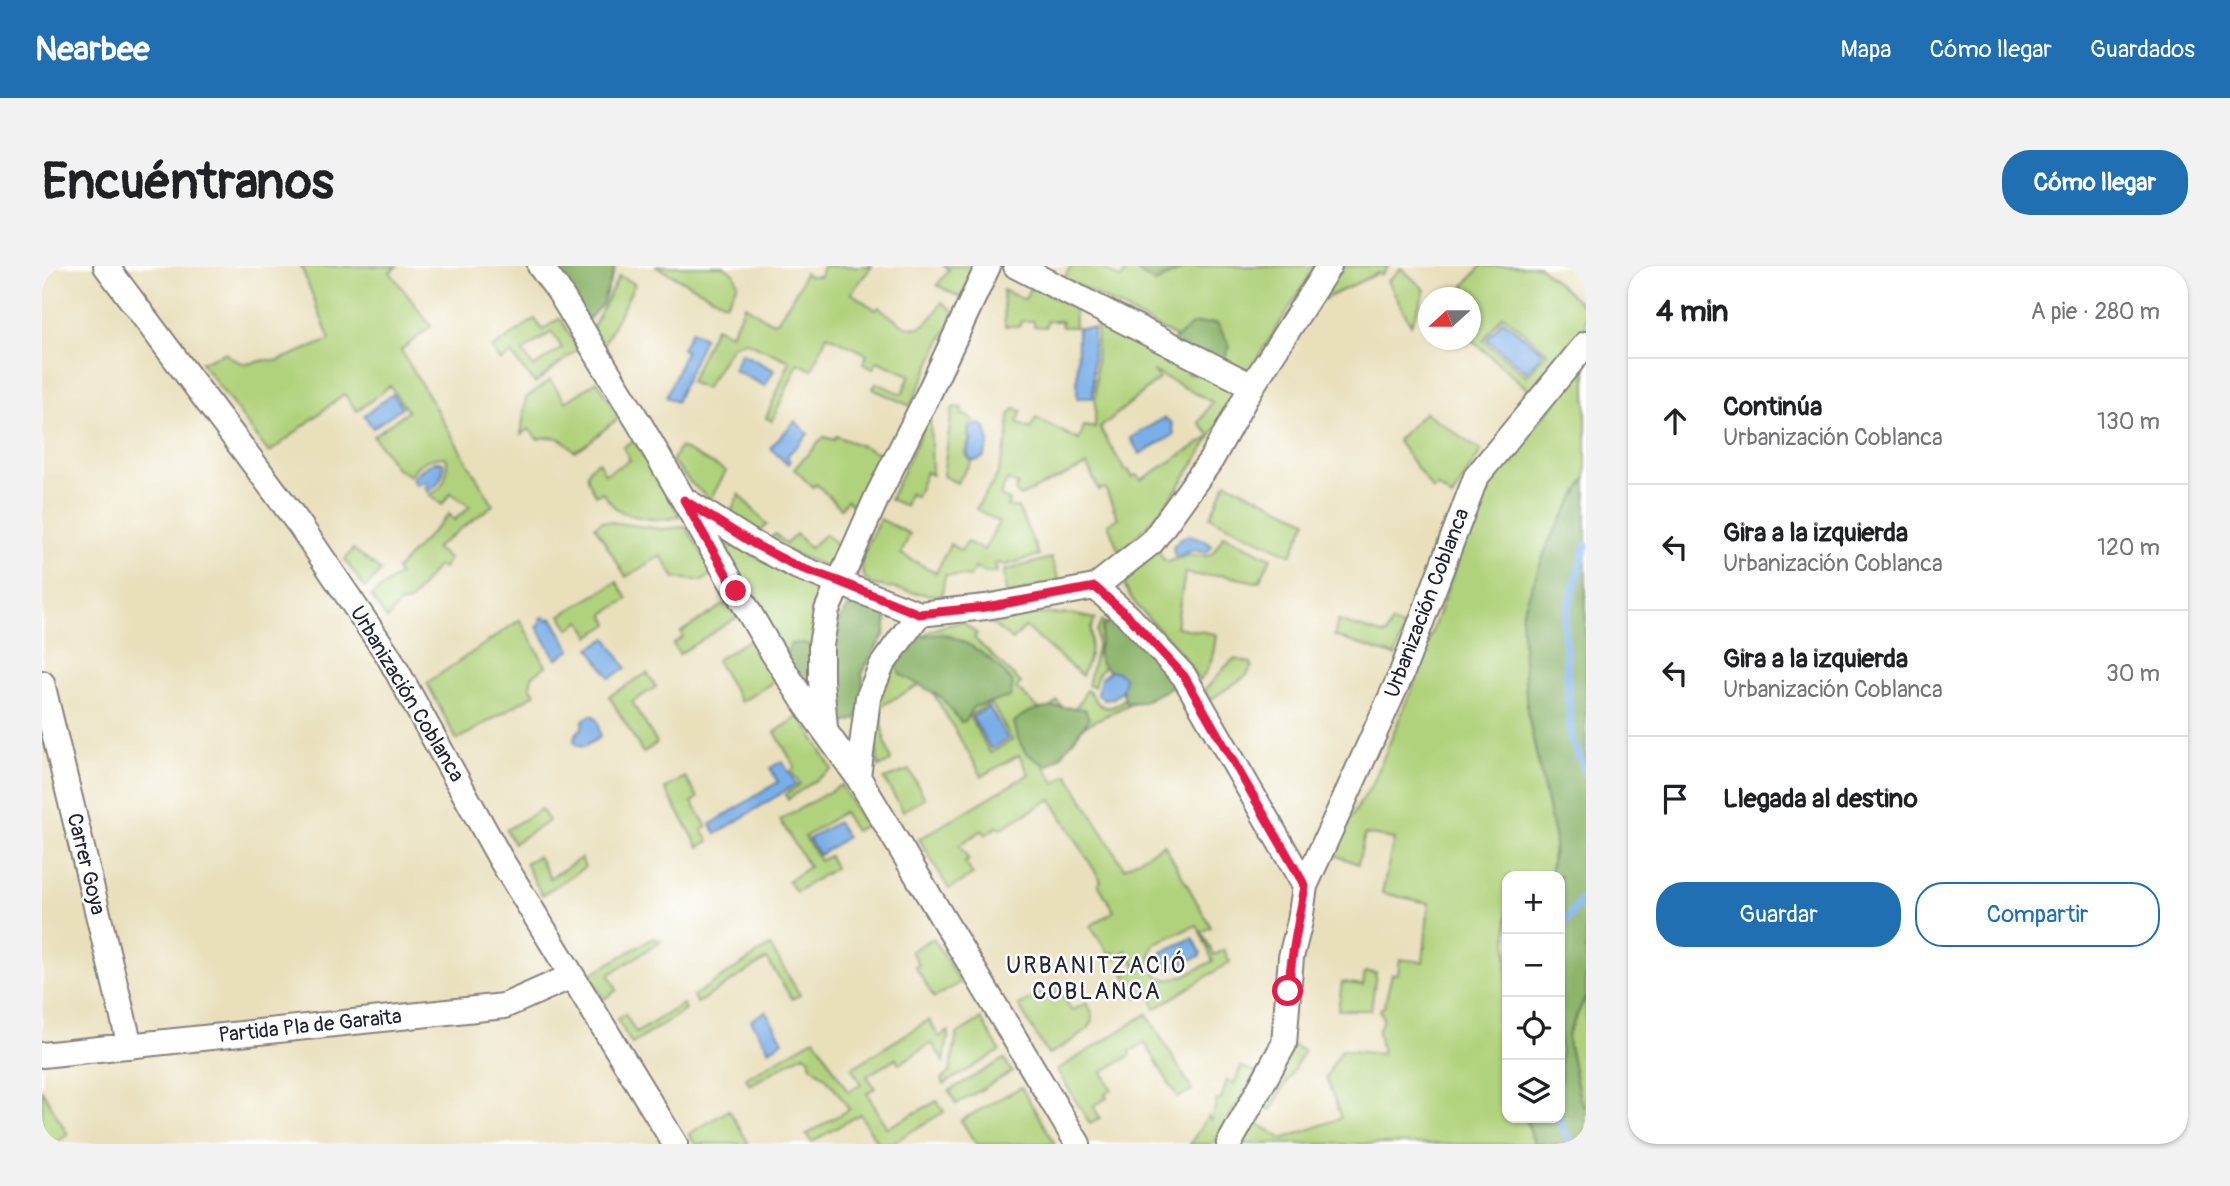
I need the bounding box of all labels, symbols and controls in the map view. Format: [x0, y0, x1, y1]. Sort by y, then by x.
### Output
text: Nearbee [35, 29, 149, 70]
text: Mapa [1841, 35, 1892, 64]
text: Cómo llegar [1930, 35, 2052, 64]
text: Guardados [2090, 35, 2195, 64]
button: Cómo llegar [2002, 150, 2188, 215]
text: Encuéntranos [42, 152, 334, 213]
north arrow [1418, 287, 1481, 350]
text: 4 min [1656, 293, 1729, 330]
text: A pie · 280 m [2031, 297, 2160, 326]
text: Continúa [1723, 391, 1822, 423]
icon: ahead [1656, 402, 1694, 440]
text: 130 m [2097, 407, 2160, 436]
text: Urbanización Coblanca [1723, 423, 1943, 452]
street label: Urbanización Coblanca [1378, 505, 1476, 701]
text: Gira a la izquierda [1723, 517, 1908, 549]
icon: left [1656, 528, 1694, 566]
text: 120 m [2097, 533, 2160, 562]
text: Urbanización Coblanca [1723, 549, 1943, 578]
route end [720, 575, 751, 606]
street label: Urbanización Coblanca [344, 601, 470, 787]
text: Gira a la izquierda [1723, 643, 1908, 675]
icon: left [1656, 654, 1694, 692]
text: 30 m [2106, 659, 2160, 688]
text: Urbanización Coblanca [1723, 675, 1943, 704]
icon: arrive [1656, 780, 1694, 818]
text: Llegada al destino [1723, 783, 1918, 815]
street label: Carrer Goya [60, 810, 112, 918]
map controls [1502, 871, 1565, 1123]
button: + [1502, 871, 1565, 934]
button: Guardar [1656, 882, 1901, 947]
button: Compartir [1915, 882, 2160, 947]
button: − [1502, 934, 1565, 997]
district label: URBANITZACIÓ COBLANCA [1006, 950, 1188, 1006]
route start [1272, 975, 1303, 1006]
button: locate [1502, 997, 1565, 1060]
street label: Partida Pla de Garaita [217, 1003, 403, 1049]
button: layers [1502, 1060, 1565, 1123]

